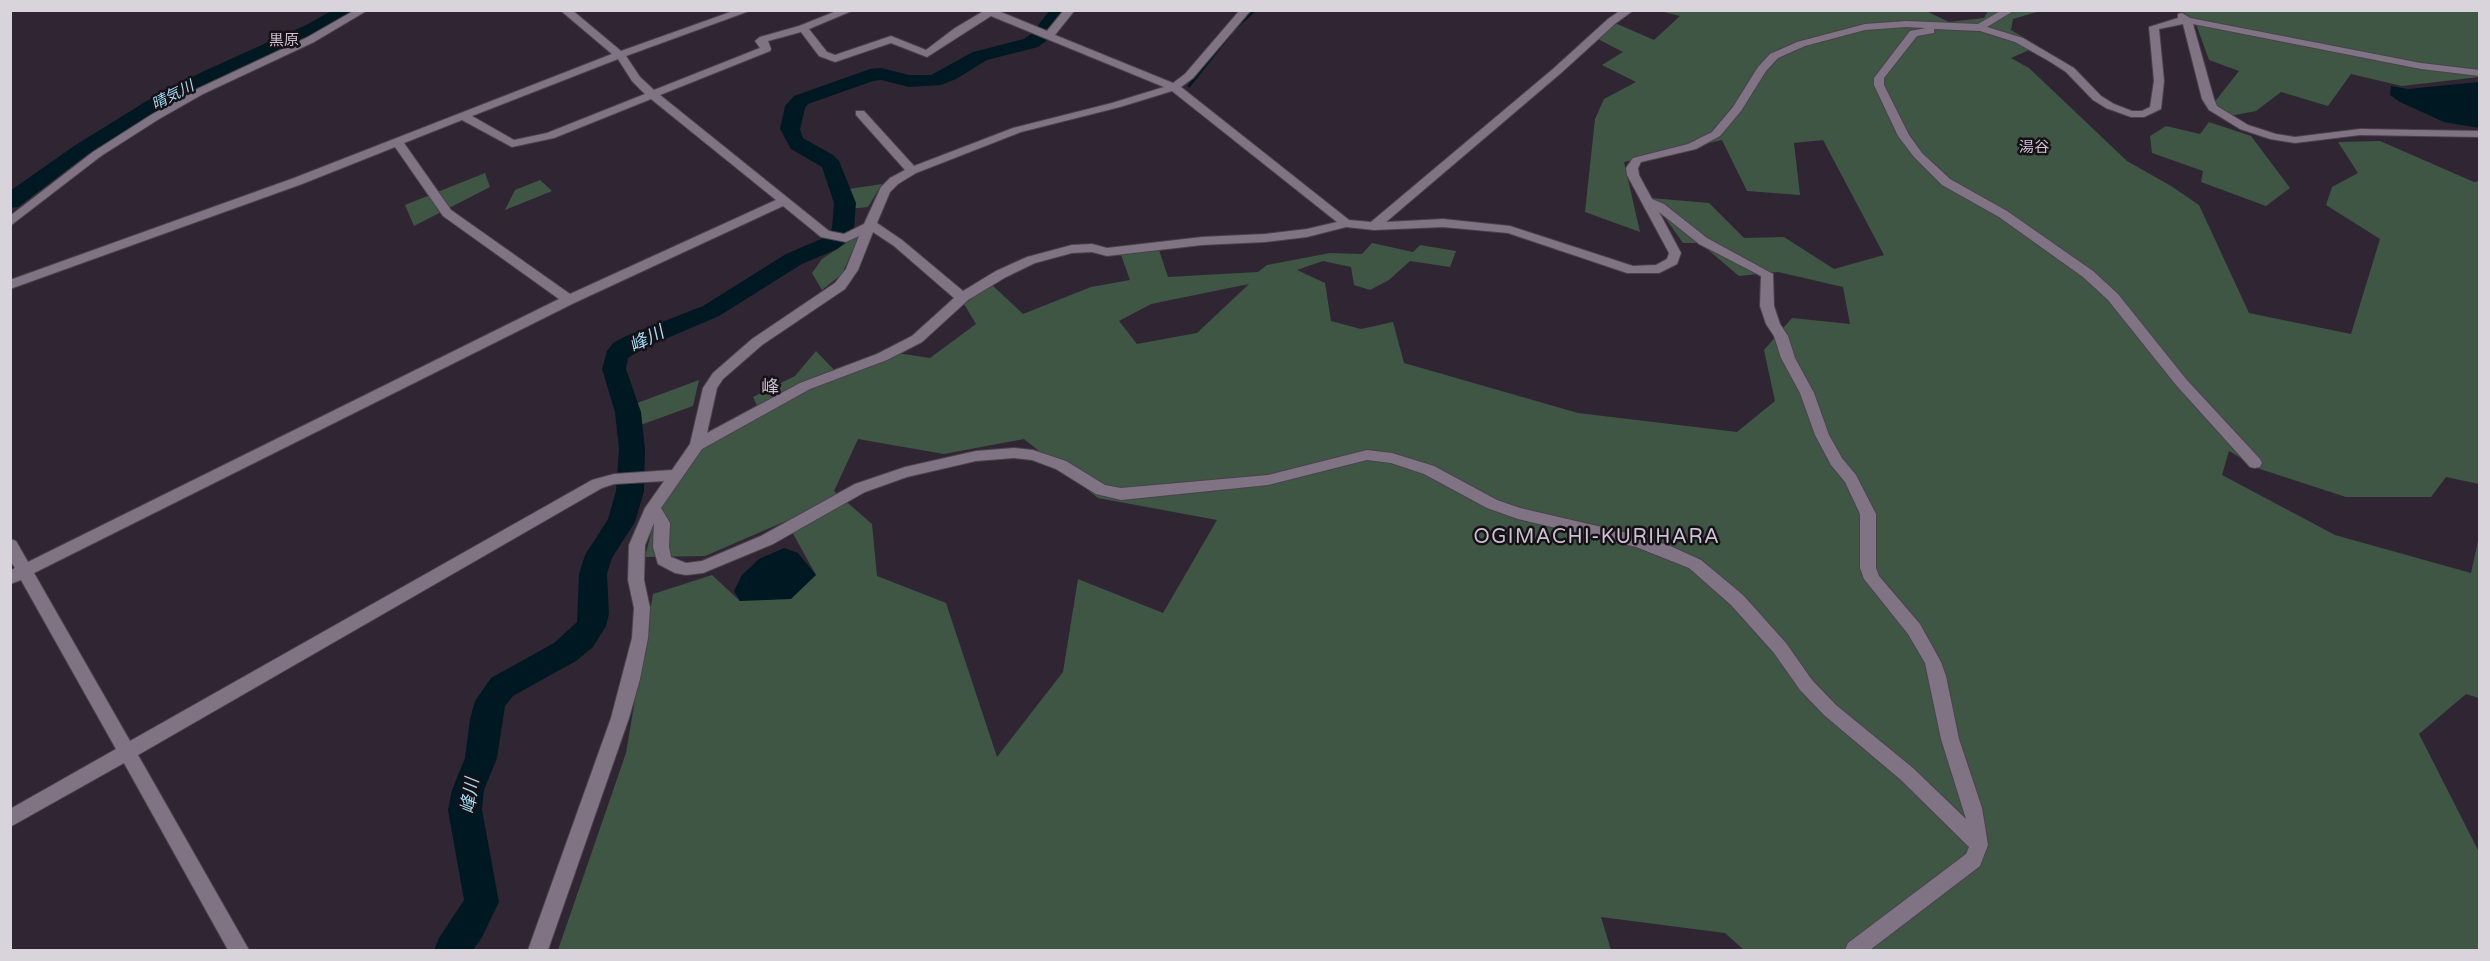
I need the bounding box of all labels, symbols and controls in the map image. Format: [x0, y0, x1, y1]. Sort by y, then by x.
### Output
district label: 黒原 [269, 32, 299, 50]
water label: 晴気川 [149, 78, 197, 114]
district label: 湯谷 [2019, 139, 2049, 157]
water label: 峰川 [626, 322, 668, 358]
district label: 峰 [761, 377, 779, 399]
district label: OGIMACHI-KURIHARA [1473, 526, 1721, 550]
water label: 峰川 [458, 777, 484, 815]

